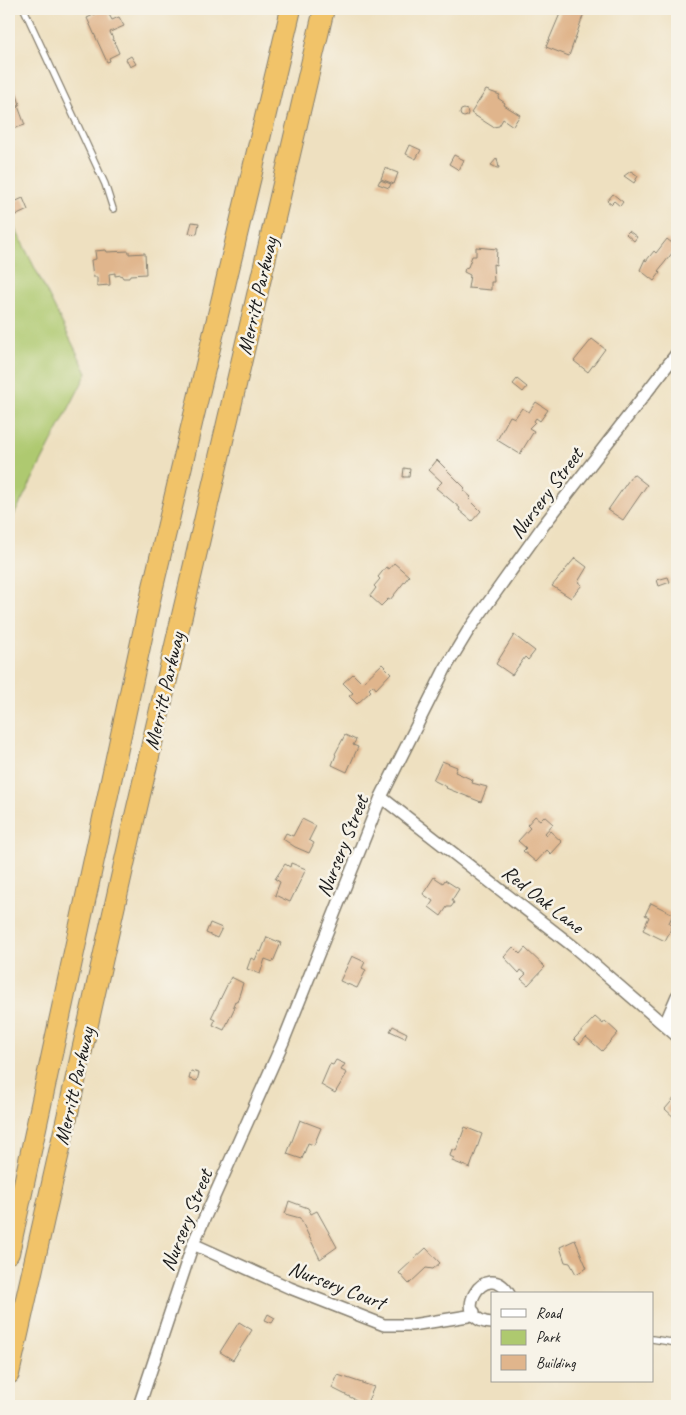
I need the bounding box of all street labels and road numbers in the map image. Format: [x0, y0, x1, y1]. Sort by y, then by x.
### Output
street label: Merritt Parkway [231, 233, 284, 357]
street label: Nursery Street [503, 441, 590, 544]
street label: Merritt Parkway [138, 628, 191, 752]
street label: Nursery Street [310, 790, 375, 900]
street label: Red Oak Lane [497, 859, 591, 940]
street label: Merritt Parkway [48, 1023, 101, 1147]
street label: Nursery Street [154, 1164, 219, 1274]
street label: Nursery Court [285, 1255, 392, 1316]

